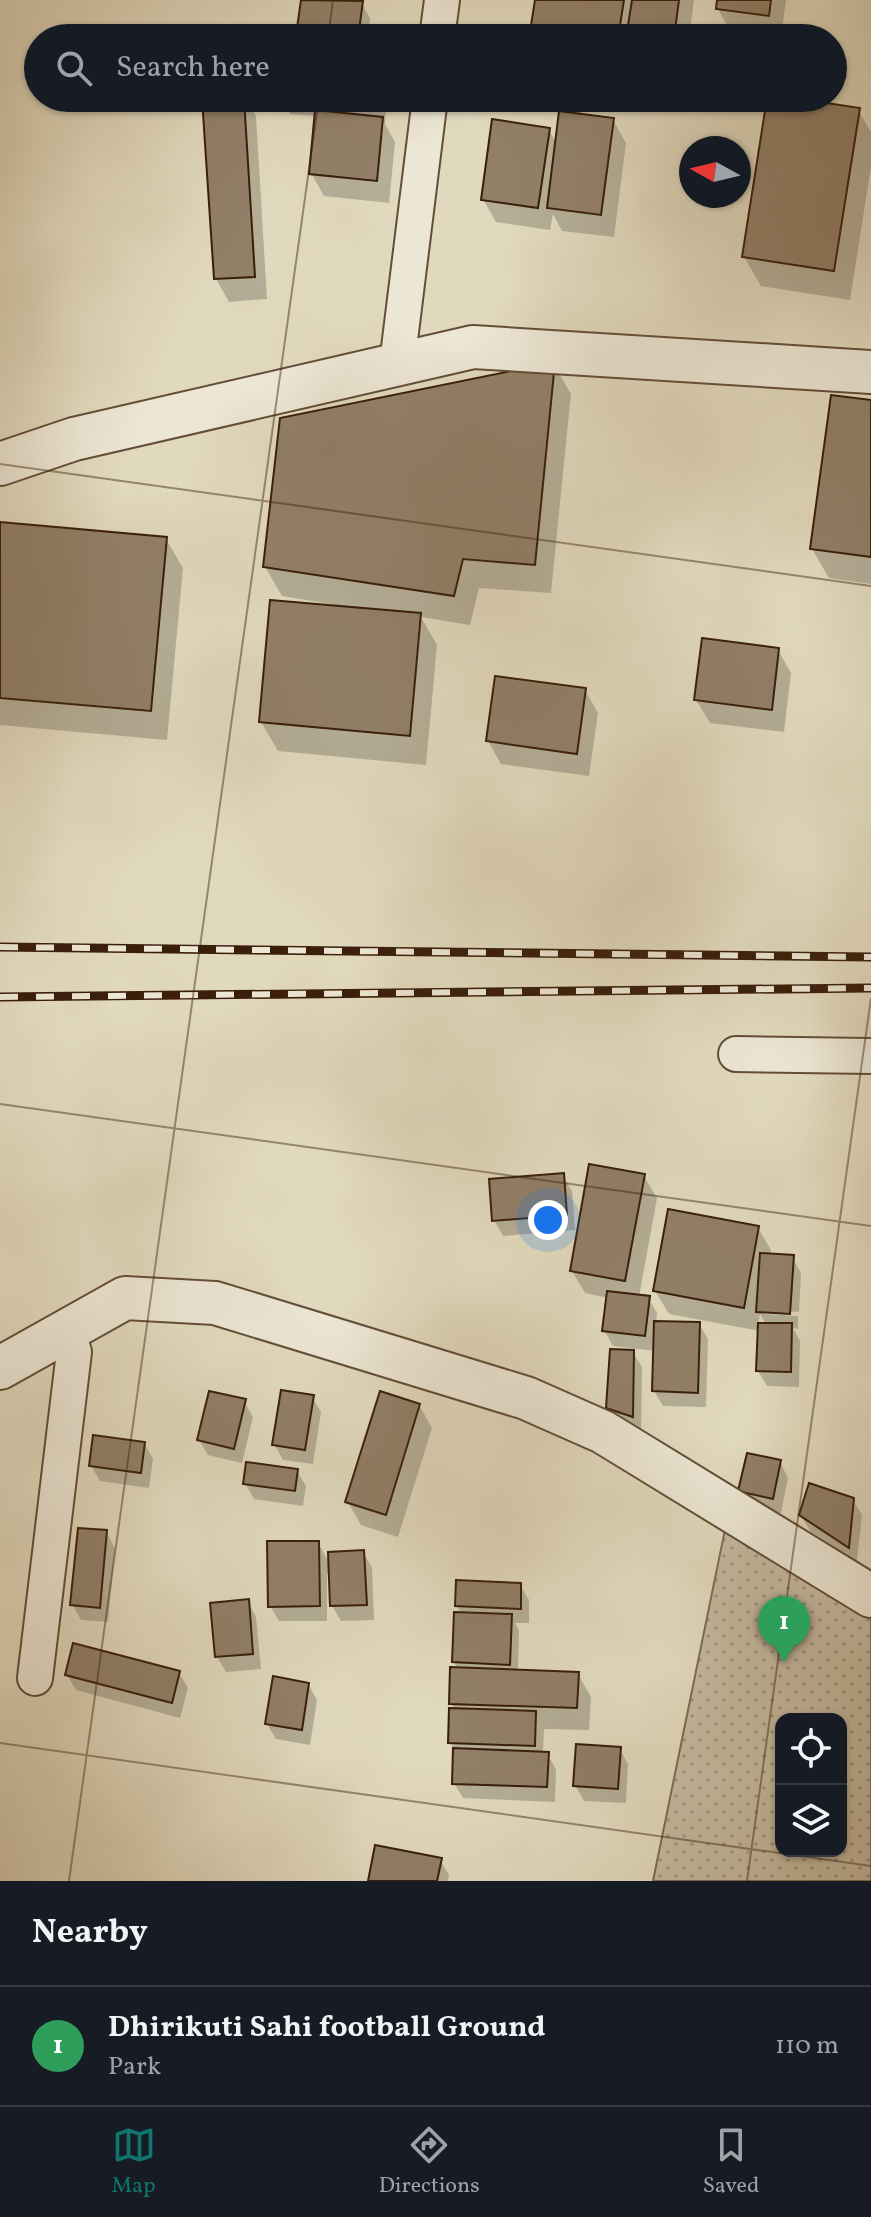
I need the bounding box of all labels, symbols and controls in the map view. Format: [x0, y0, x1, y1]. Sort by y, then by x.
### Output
search box [24, 24, 847, 112]
icon: search [52, 46, 96, 90]
text: Search here [116, 47, 270, 89]
north arrow [679, 136, 751, 208]
your location [528, 1200, 568, 1240]
pin: 1 [758, 1596, 810, 1662]
map controls [775, 1713, 847, 1857]
button: locate [775, 1713, 847, 1785]
button: layers [775, 1785, 847, 1857]
text: Nearby [32, 1910, 148, 1957]
text: Dhirikuti Sahi football Ground [108, 2007, 546, 2049]
text: 1 [53, 2028, 63, 2064]
text: 110 m [775, 2028, 839, 2064]
text: Park [108, 2049, 161, 2085]
tab: Map [112, 2123, 156, 2202]
tab: Directions [379, 2123, 480, 2202]
tab: Saved [703, 2123, 759, 2202]

